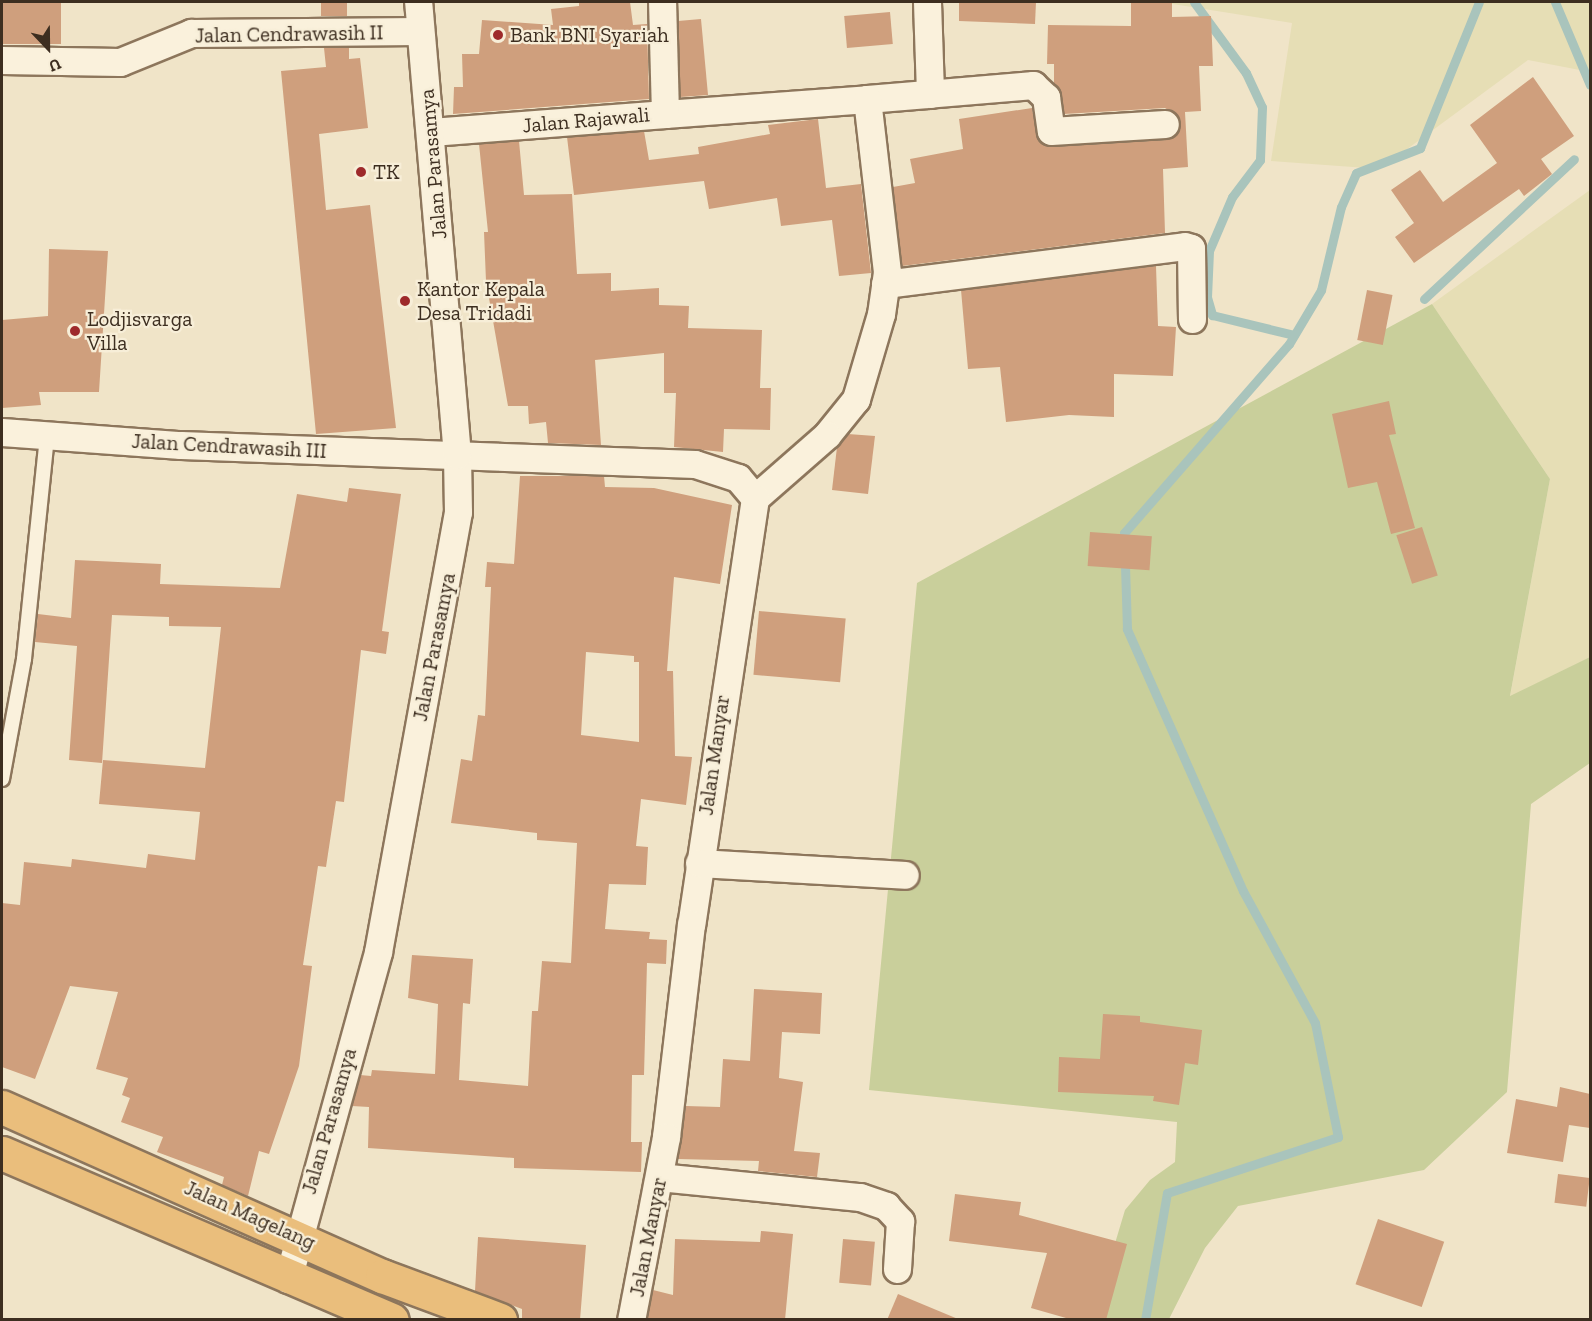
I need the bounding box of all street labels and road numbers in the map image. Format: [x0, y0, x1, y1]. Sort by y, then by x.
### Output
street label: Jalan Cendrawasih II [194, 20, 384, 48]
street label: Jalan Parasamya [414, 88, 452, 240]
street label: Jalan Rajawali [521, 102, 651, 138]
street label: Jalan Cendrawasih III [131, 428, 327, 464]
street label: Jalan Parasamya [407, 571, 461, 723]
street label: Jalan Manyar [693, 693, 735, 817]
street label: Jalan Parasamya [296, 1045, 362, 1197]
street label: Jalan Magelang [181, 1175, 319, 1255]
street label: Jalan Manyar [624, 1175, 672, 1299]

